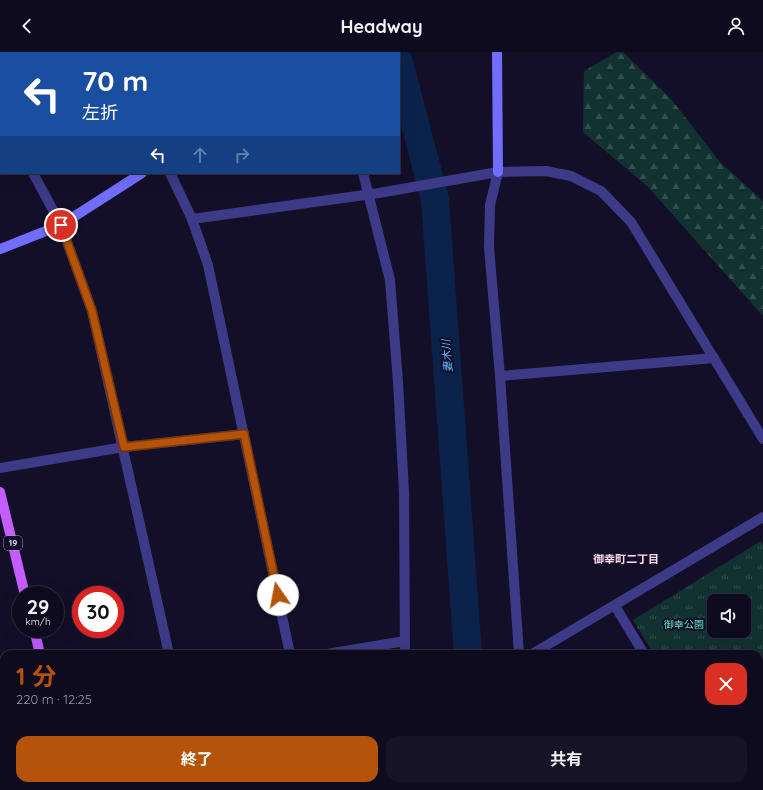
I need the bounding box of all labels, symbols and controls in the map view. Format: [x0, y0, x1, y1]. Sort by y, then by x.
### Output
icon: back [16, 15, 38, 37]
text: Headway [340, 15, 423, 38]
icon: person [725, 15, 747, 37]
text: 70 m [82, 63, 148, 98]
icon: left [16, 68, 68, 120]
text: 左折 [82, 101, 118, 124]
icon: left [147, 144, 169, 166]
icon: ahead [189, 144, 211, 166]
icon: right [231, 144, 253, 166]
pin [44, 208, 78, 242]
icon: arrive [50, 214, 72, 236]
water label: 妻木川 [439, 338, 455, 373]
road number: 19 [4, 536, 22, 550]
district label: 御幸町二丁目 [593, 552, 659, 566]
position arrow [257, 574, 299, 616]
speed limit sign: 30 [72, 586, 124, 638]
text: 29 [27, 594, 49, 619]
map controls [707, 594, 751, 638]
button: sound [707, 594, 751, 638]
text: km/h [25, 615, 51, 628]
park label: 御幸公園 [664, 618, 704, 631]
text: 1 分 [16, 661, 56, 691]
button: close [705, 663, 747, 705]
text: 220 m · 12:25 [16, 691, 92, 707]
button: 終了 [16, 736, 378, 782]
button: 共有 [386, 736, 747, 782]

